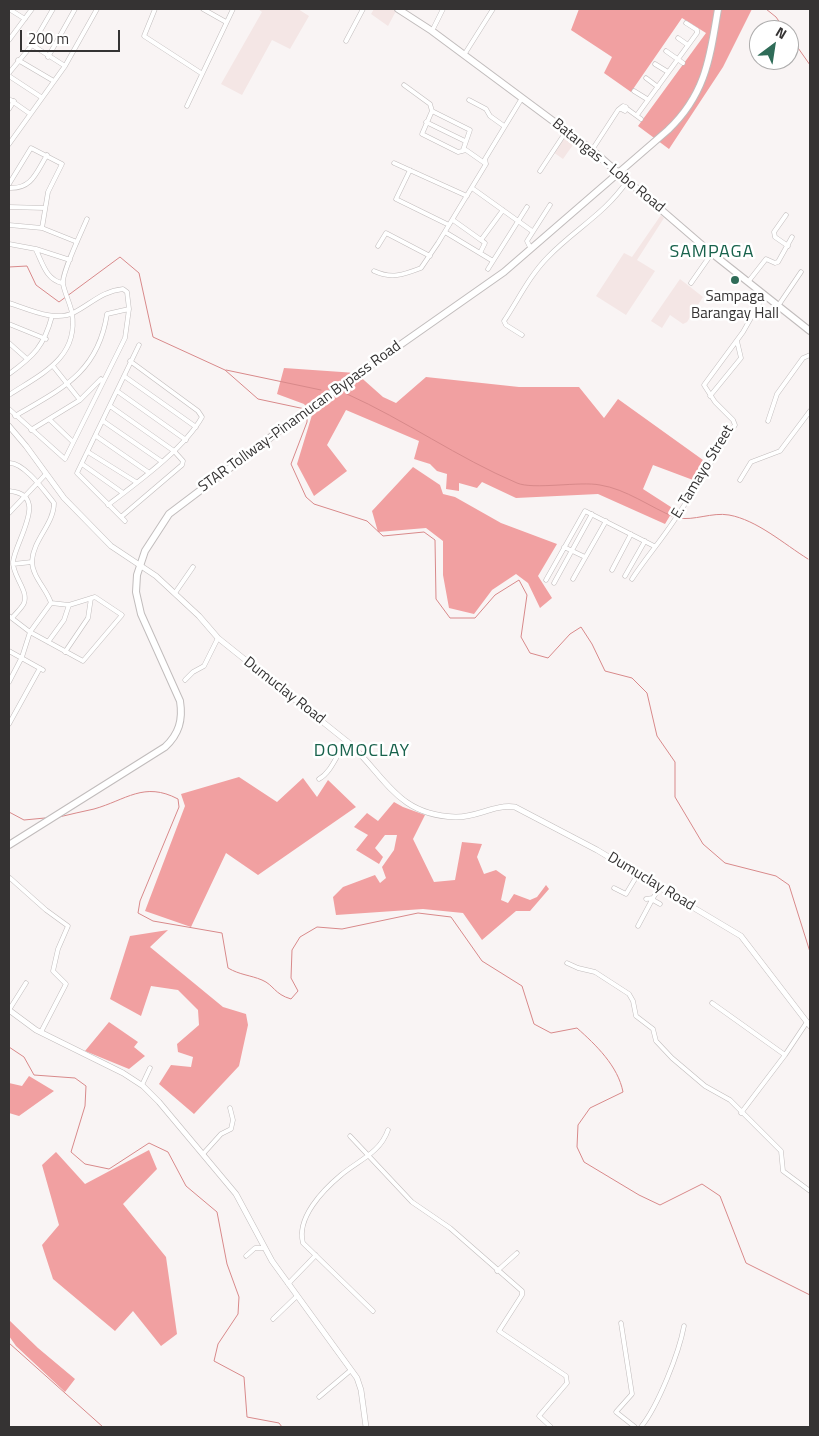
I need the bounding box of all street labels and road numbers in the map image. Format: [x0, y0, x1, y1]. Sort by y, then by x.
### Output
street label: Batangas - Lobo Road [548, 115, 668, 217]
street label: STAR Tollway-Pinamucan Bypass Road [195, 337, 405, 497]
street label: E. Tamayo Street [668, 422, 738, 522]
street label: Dumuclay Road [240, 654, 328, 728]
street label: Dumuclay Road [604, 849, 698, 915]

